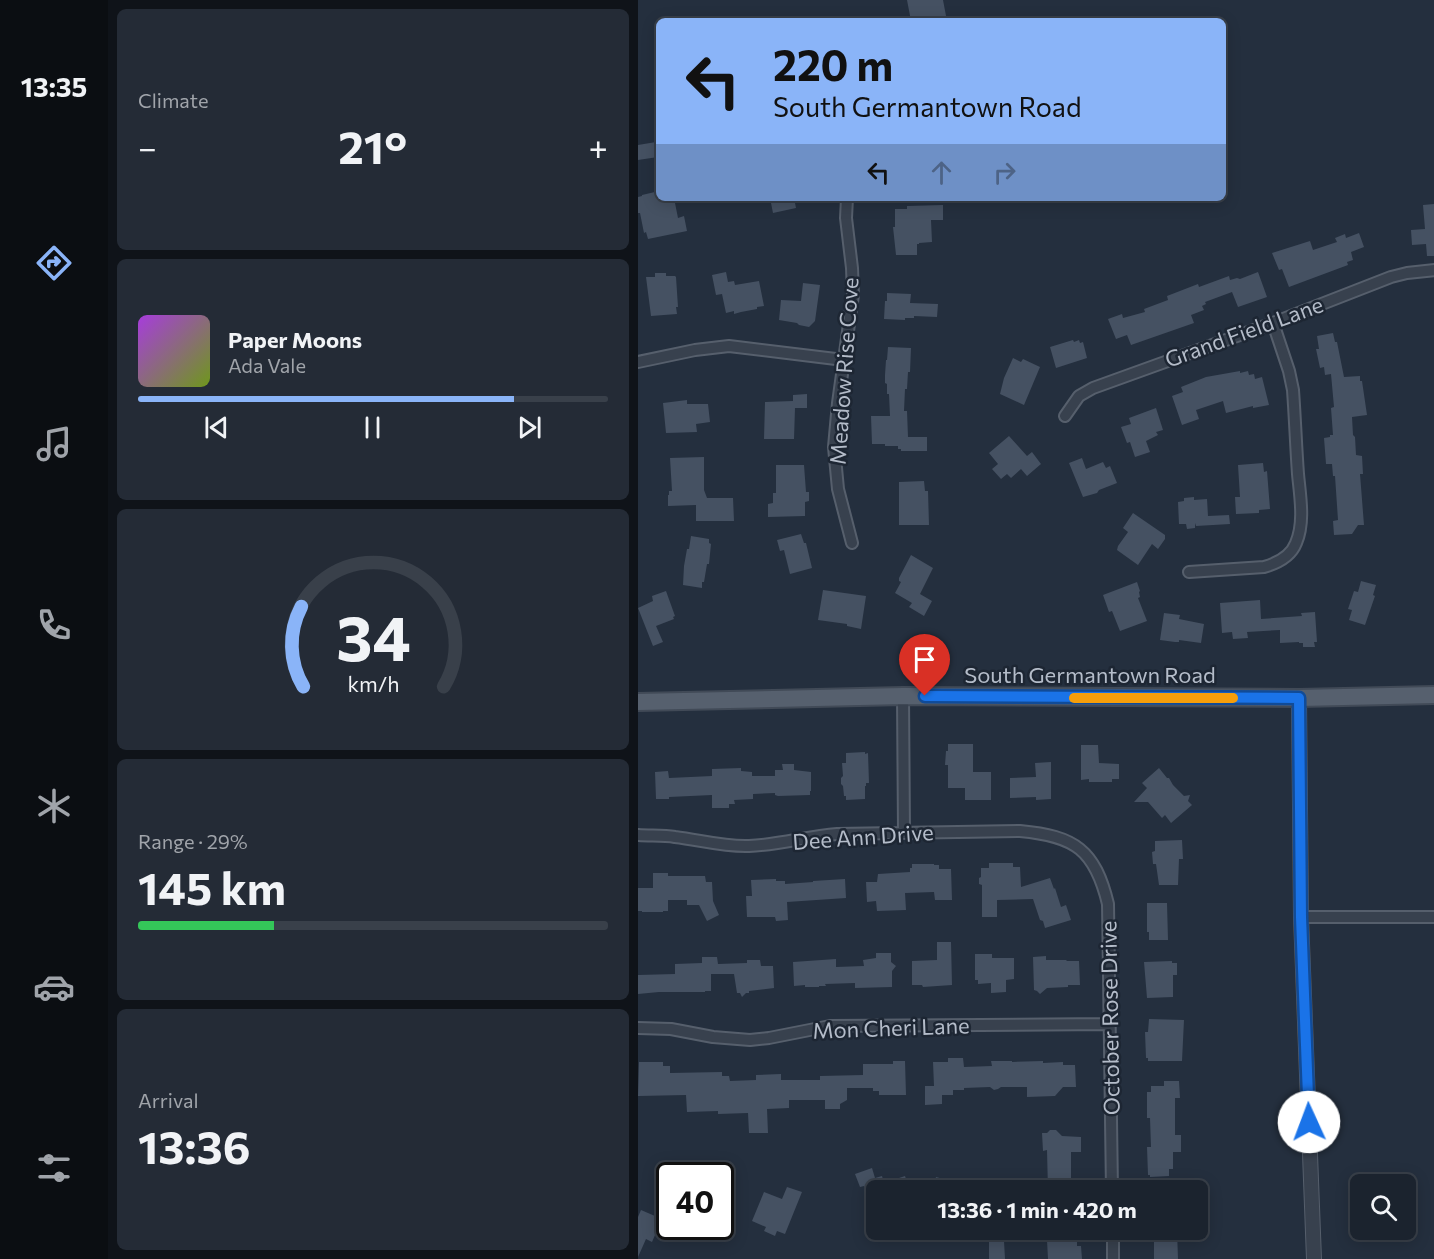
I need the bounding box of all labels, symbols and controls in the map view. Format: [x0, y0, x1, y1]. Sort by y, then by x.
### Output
text: 220 m [773, 38, 893, 90]
icon: left [674, 42, 752, 120]
text: 13:35 [21, 70, 87, 103]
text: Climate [138, 88, 208, 112]
text: South Germantown Road [773, 90, 1082, 123]
text: 21° [338, 118, 407, 173]
text: − [138, 126, 157, 167]
text: + [589, 126, 608, 167]
icon: left [862, 156, 895, 189]
icon: ahead [925, 156, 958, 189]
icon: right [988, 156, 1021, 189]
icon: directions [33, 242, 75, 284]
street label: Meadow Rise Cove [823, 276, 864, 466]
street label: Grand Field Lane [1161, 290, 1327, 373]
text: Paper Moons [228, 326, 362, 353]
text: Ada Vale [228, 353, 306, 377]
icon: previous [200, 411, 233, 444]
icon: pause [356, 411, 389, 444]
icon: next [513, 411, 546, 444]
icon: music [33, 423, 75, 465]
text: 34 [336, 598, 410, 674]
icon: phone [33, 604, 75, 646]
pin [899, 634, 950, 696]
icon: arrive [908, 643, 941, 676]
street label: South Germantown Road [964, 661, 1216, 688]
text: km/h [347, 670, 399, 696]
icon: climate [33, 785, 75, 827]
street label: Dee Ann Drive [792, 818, 934, 855]
text: Range · 29% [138, 829, 248, 853]
text: 145 km [138, 859, 286, 914]
street label: October Rose Drive [1094, 921, 1125, 1115]
icon: car [33, 966, 75, 1008]
street label: Mon Cheri Lane [812, 1011, 970, 1044]
text: Arrival [138, 1088, 199, 1112]
position arrow [1277, 1090, 1341, 1154]
text: 13:36 [138, 1118, 250, 1173]
icon: filters [33, 1147, 75, 1189]
speed limit sign: 40 [656, 1162, 734, 1240]
map controls [1350, 1174, 1416, 1240]
button: search [1350, 1174, 1416, 1240]
text: 13:36 · 1 min · 420 m [937, 1196, 1137, 1223]

